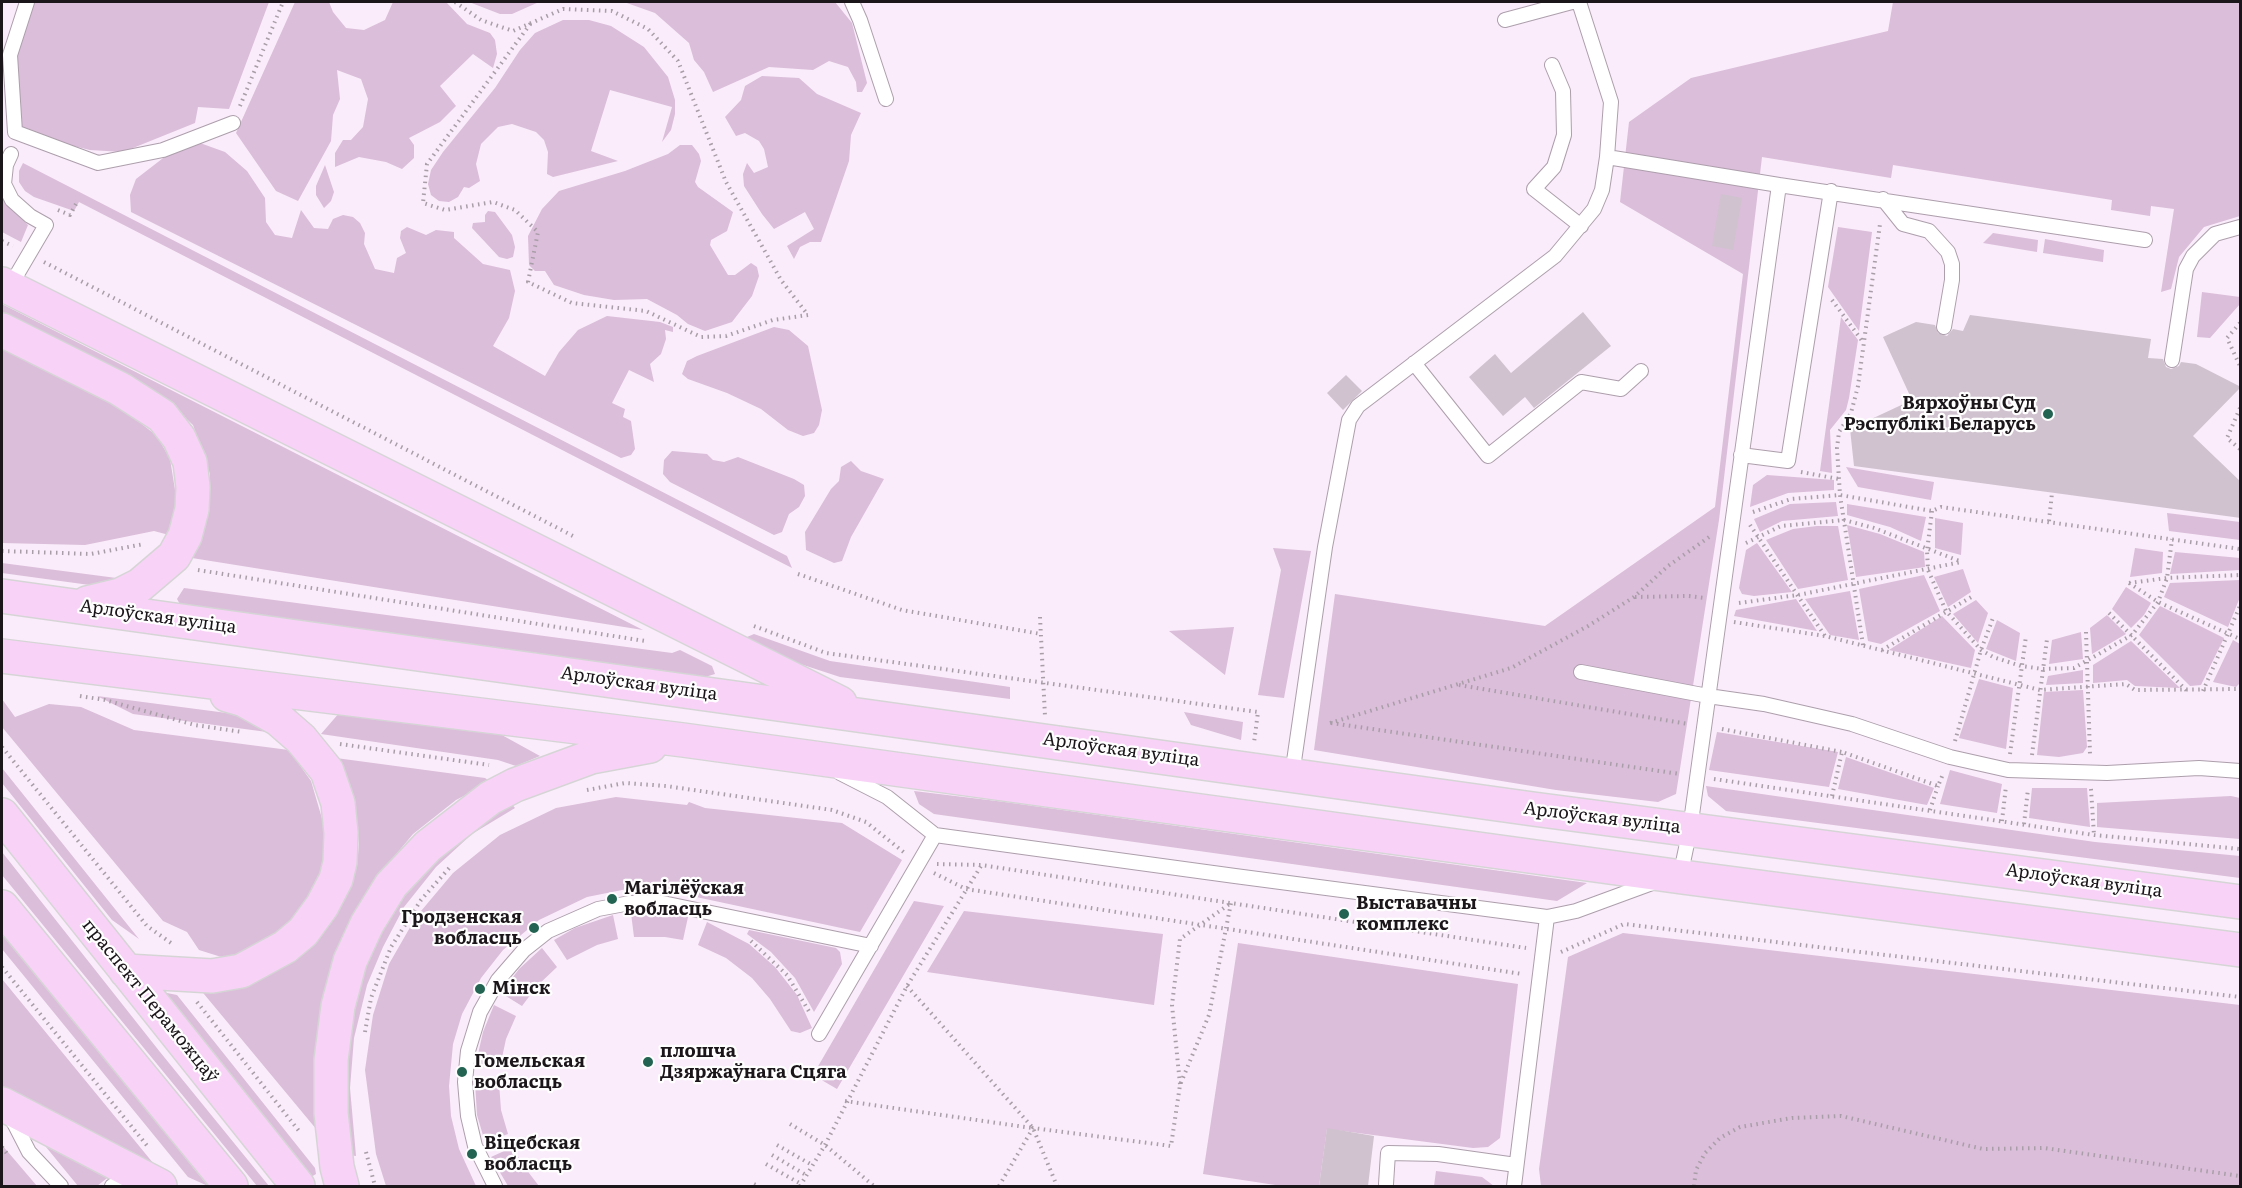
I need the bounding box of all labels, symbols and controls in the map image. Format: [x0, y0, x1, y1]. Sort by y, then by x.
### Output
place label: Вярхоўны Суд Рэспублікі Беларусь [1844, 393, 2036, 436]
marker: Вярхоўны Суд Рэспублікі Беларусь [2041, 407, 2055, 421]
street label: Арлоўская вуліца [78, 595, 238, 639]
street label: Арлоўская вуліца [559, 662, 719, 706]
street label: Арлоўская вуліца [1041, 728, 1201, 772]
street label: Арлоўская вуліца [1522, 798, 1682, 838]
street label: Арлоўская вуліца [2004, 859, 2164, 903]
place label: Магілёўская вобласць [624, 878, 744, 920]
marker: Магілёўская вобласць [605, 892, 619, 906]
place label: Выставачны комплекс [1356, 893, 1477, 936]
place label: Гродзенская вобласць [401, 907, 522, 950]
marker: Выставачны комплекс [1337, 907, 1351, 921]
street label: праспект Пераможцаў [77, 915, 223, 1087]
marker: Гродзенская вобласць [527, 921, 541, 935]
place label: Мінск [492, 978, 550, 1000]
marker: Мінск [473, 982, 487, 996]
place label: плошча Дзяржаўнага Сцяга [660, 1041, 847, 1084]
place label: Гомельская вобласць [474, 1051, 585, 1094]
marker: плошча Дзяржаўнага Сцяга [641, 1055, 655, 1069]
marker: Гомельская вобласць [455, 1065, 469, 1079]
place label: Віцебская вобласць [484, 1133, 580, 1176]
marker: Віцебская вобласць [465, 1147, 479, 1161]

